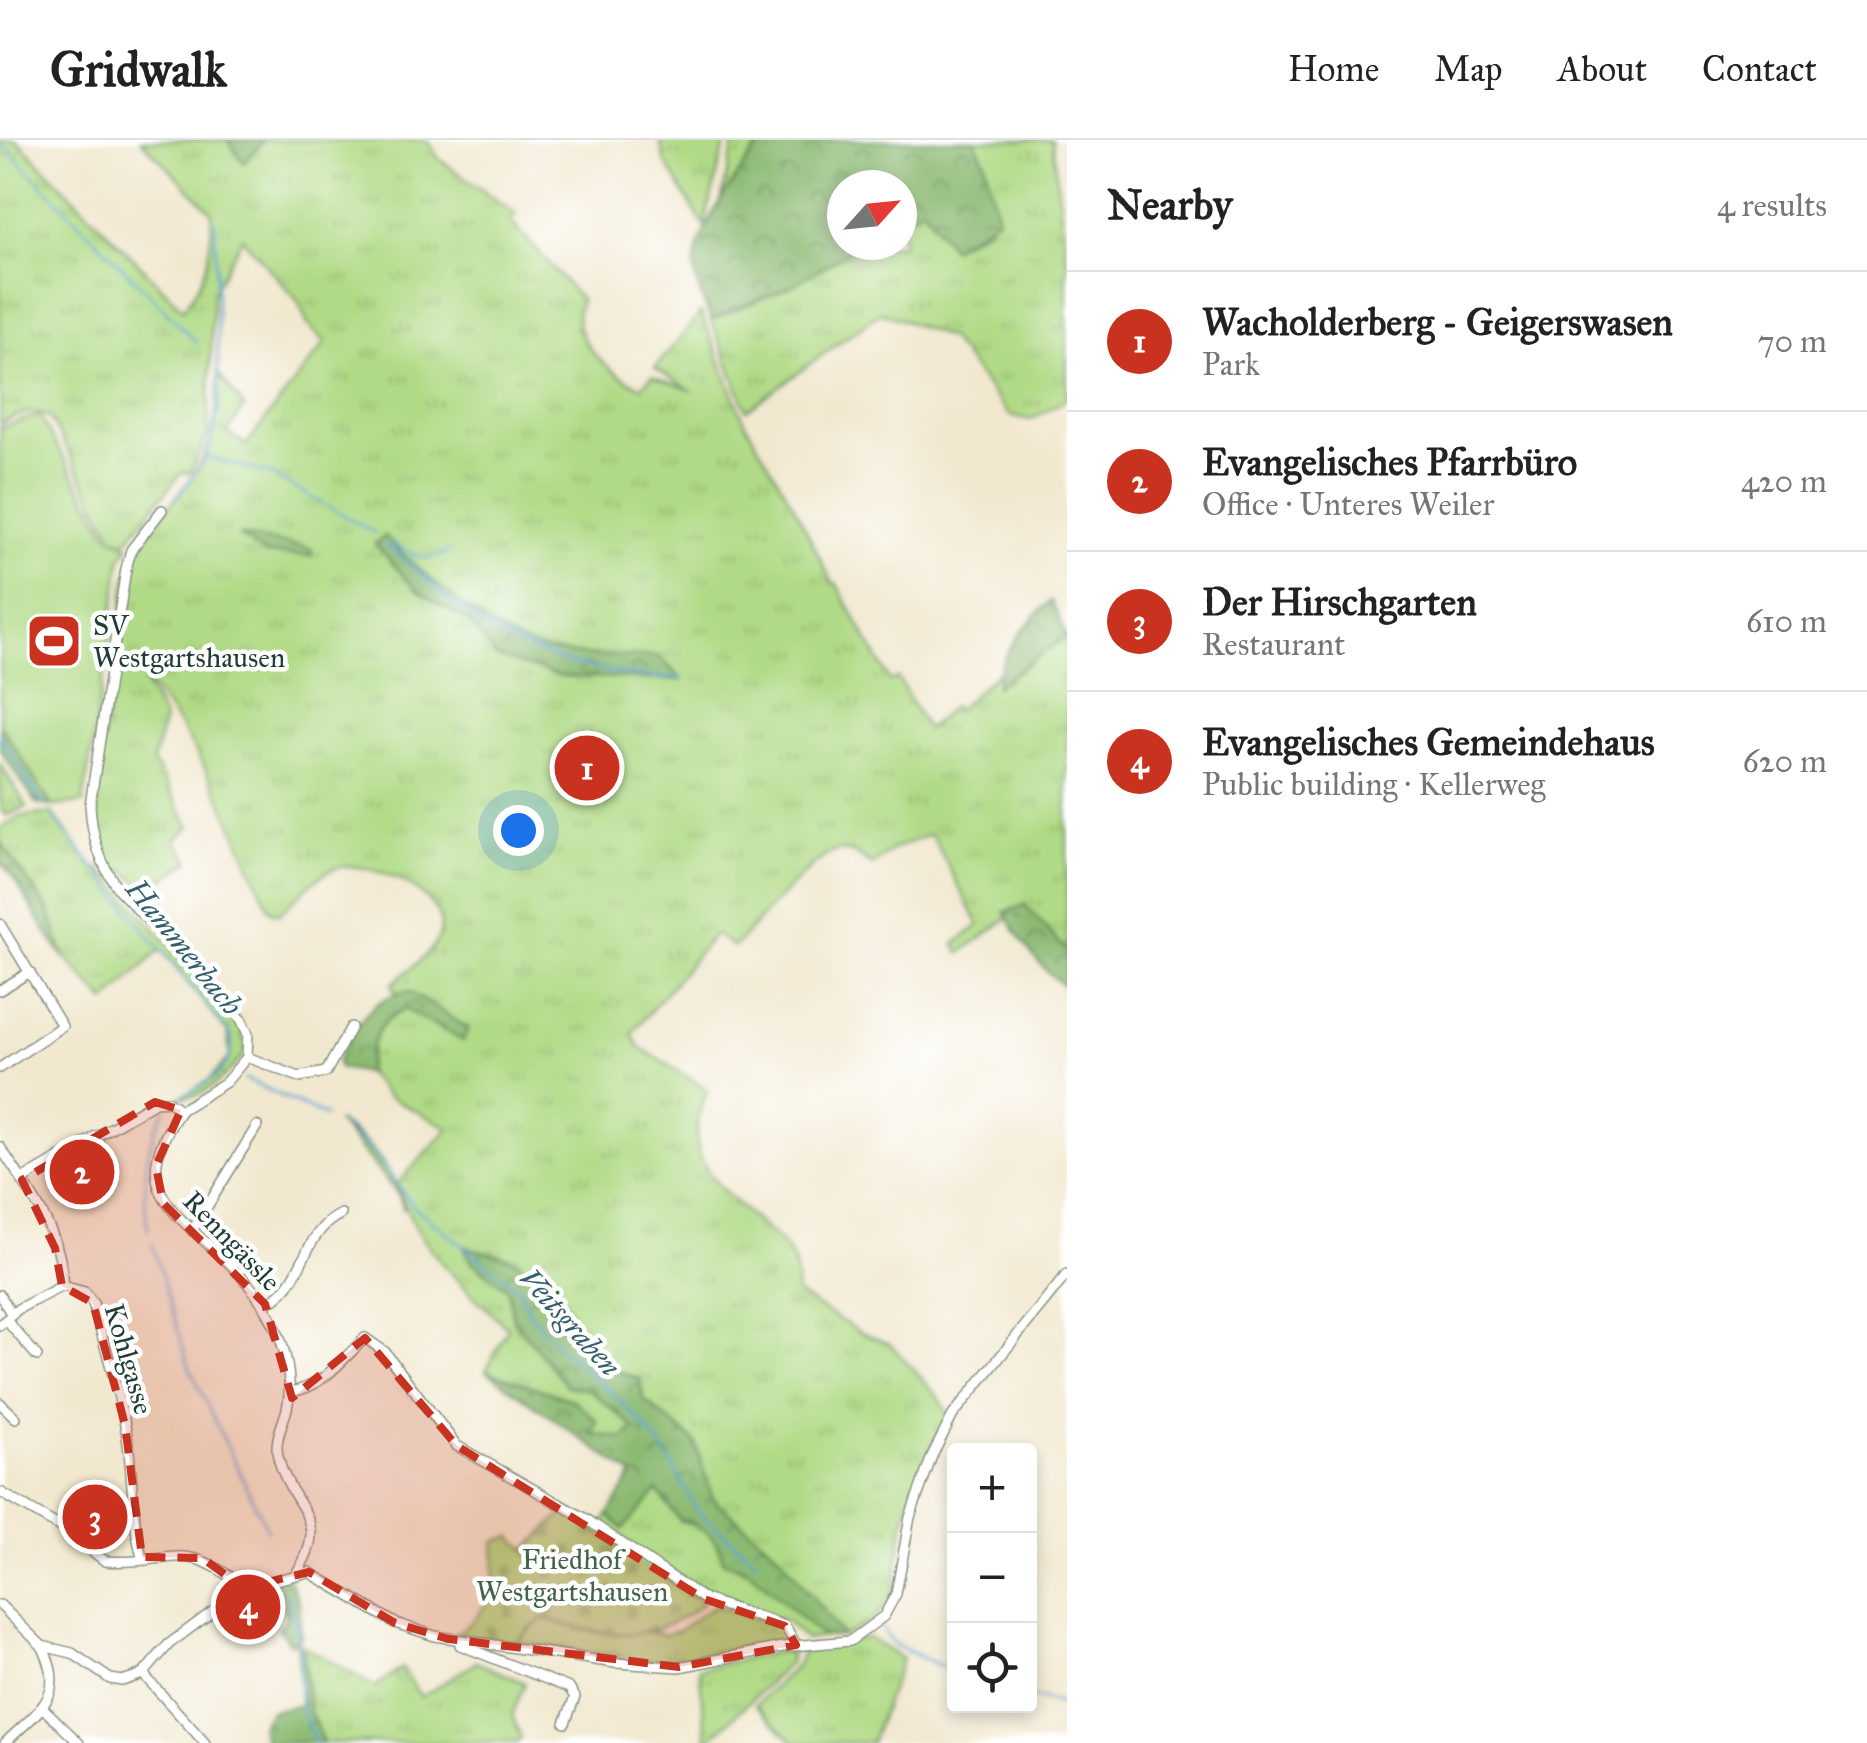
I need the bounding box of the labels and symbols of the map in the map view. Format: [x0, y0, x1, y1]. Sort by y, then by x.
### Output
north arrow [827, 170, 917, 260]
place label: SV Westgartshausen [93, 608, 285, 675]
sports icon: SV Westgartshausen [24, 611, 84, 671]
pin: 1 [554, 730, 620, 806]
your location [493, 805, 544, 856]
water label: Hammerbach [117, 871, 250, 1023]
pin: 2 [49, 1134, 114, 1210]
street label: Renngässle [176, 1184, 288, 1298]
water label: Veitsgraben [512, 1260, 628, 1384]
street label: Kohlgasse [96, 1299, 162, 1419]
pin: 3 [62, 1480, 128, 1554]
park label: Friedhof Westgartshausen [476, 1542, 668, 1609]
pin: 4 [216, 1570, 280, 1644]

